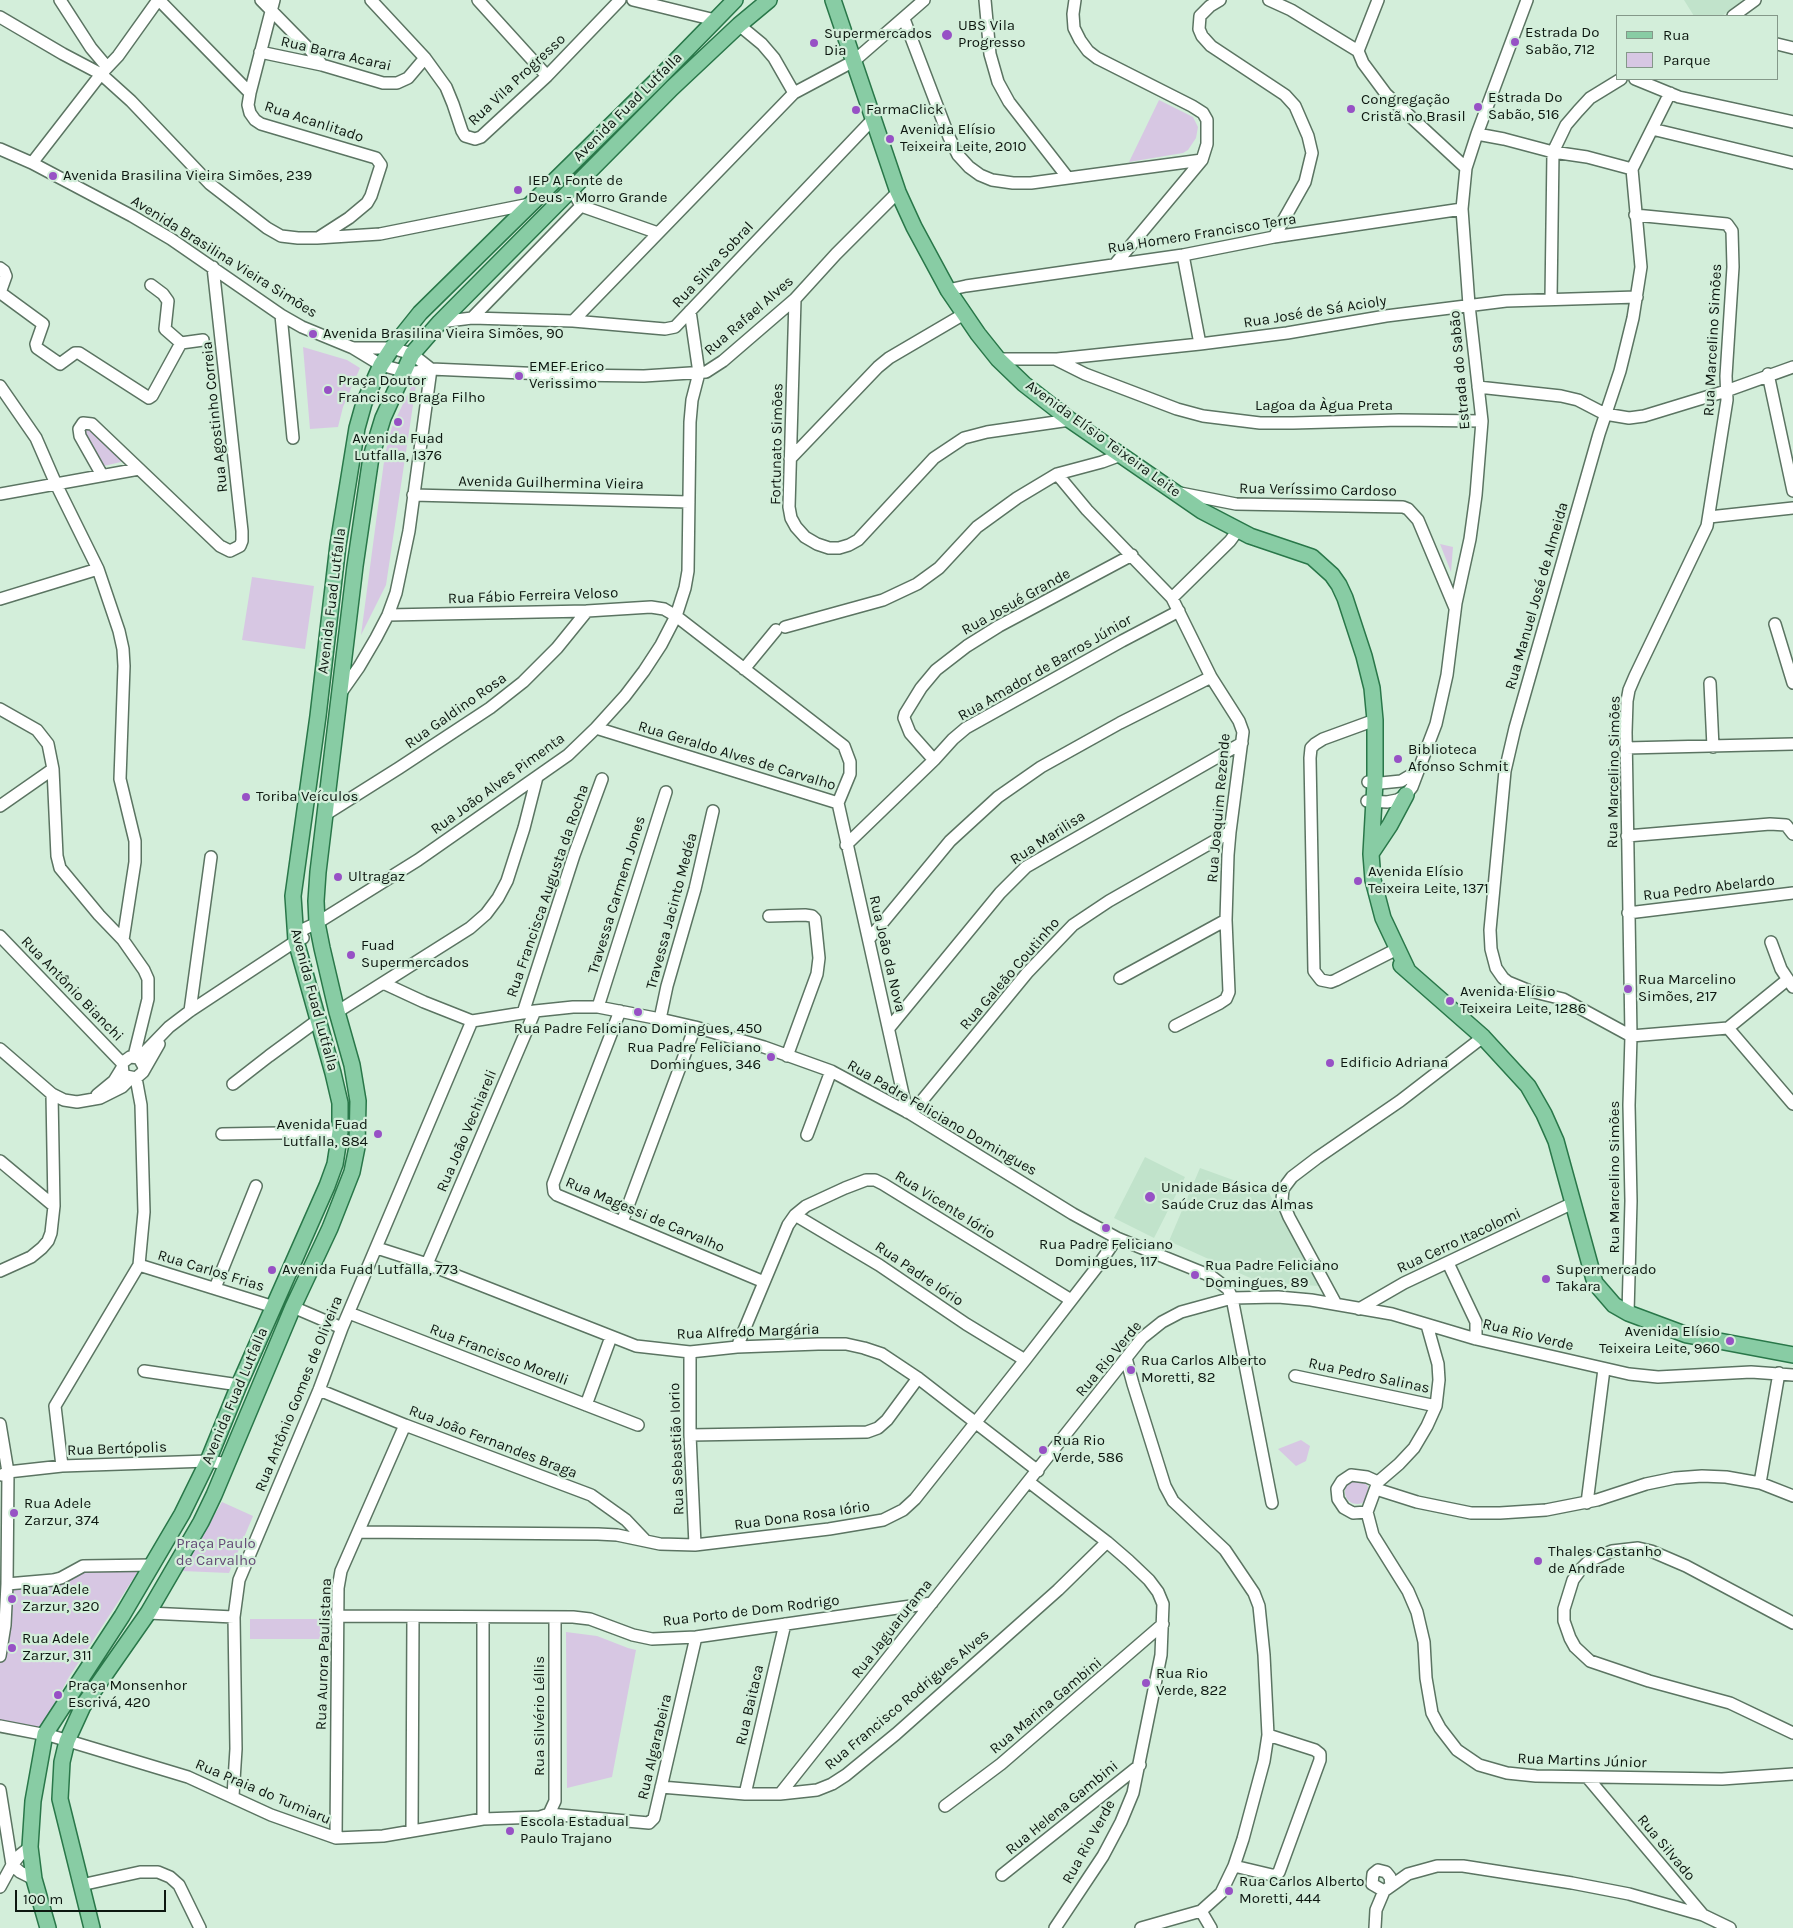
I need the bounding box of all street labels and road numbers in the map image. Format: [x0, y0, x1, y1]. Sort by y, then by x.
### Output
street label: Rua Vila Progresso [465, 30, 569, 130]
street label: Rua Barra Acarai [279, 33, 393, 75]
street label: Avenida Fuad Lutfalla [570, 49, 686, 165]
street label: Rua Acanlitado [262, 97, 366, 147]
street label: Avenida Brasilina Vieira Simões [128, 192, 320, 322]
street label: Rua Homero Francisco Terra [1106, 210, 1298, 258]
street label: Rua Silva Sobral [668, 218, 758, 312]
street label: Rua Marcelino Simões [1700, 263, 1726, 417]
street label: Rua Rafael Alves [701, 272, 797, 360]
street label: Rua José de Sá Acioly [1242, 292, 1388, 332]
street label: Estrada do Sabão [1446, 310, 1474, 430]
street label: Rua Agostinho Correia [198, 341, 232, 493]
street label: Avenida Elísio Teixeira Leite [1022, 377, 1184, 501]
street label: Fortunato Simões [767, 383, 787, 505]
street label: Lagoa da Àgua Preta [1255, 397, 1393, 415]
street label: Avenida Guilhermina Vieira [458, 472, 644, 494]
street label: Rua Veríssimo Cardoso [1239, 480, 1397, 500]
street label: Rua Manuel José de Almeida [1502, 500, 1572, 692]
street label: Avenida Fuad Lutfalla [314, 527, 350, 675]
street label: Rua Josué Grande [958, 565, 1074, 639]
street label: Rua Fábio Ferreira Veloso [447, 584, 619, 608]
street label: Rua Amador de Barros Júnior [955, 611, 1135, 725]
street label: Rua Galdino Rosa [402, 669, 510, 753]
street label: Rua Marcelino Simões [1604, 695, 1624, 849]
street label: Rua Geraldo Alves de Carvalho [636, 717, 838, 795]
street label: Rua João Alves Pimenta [427, 729, 569, 839]
street label: Rua Joaquim Rezende [1204, 733, 1234, 883]
street label: Rua Francisca Augusta da Rocha [503, 782, 593, 1000]
street label: Rua Marilisa [1007, 807, 1089, 869]
street label: Travessa Carmem Jones [584, 814, 650, 976]
street label: Travessa Jacinto Medéa [642, 831, 702, 991]
street label: Rua Pedro Abelardo [1642, 871, 1776, 905]
street label: Rua João da Nova [865, 894, 909, 1014]
street label: Rua Galeão Coutinho [956, 914, 1064, 1034]
street label: Avenida Fuad Lutfalla [286, 927, 342, 1073]
street label: Rua Antônio Bianchi [17, 933, 127, 1045]
street label: Rua Padre Feliciano Domingues [844, 1056, 1040, 1180]
street label: Rua João Vechiareli [433, 1067, 501, 1195]
street label: Rua Marcelino Simões [1606, 1101, 1624, 1253]
street label: Rua Vicente Iório [892, 1167, 998, 1243]
street label: Rua Magessi de Carvalho [563, 1173, 727, 1257]
street label: Rua Cerro Itacolomi [1394, 1204, 1524, 1278]
street label: Rua Padre Iório [871, 1238, 967, 1310]
street label: Rua Carlos Frias [155, 1246, 267, 1296]
street label: Rua Antônio Gomes de Oliveira [251, 1293, 347, 1495]
street label: Rua Rio Verde [1481, 1315, 1575, 1355]
street label: Rua Rio Verde [1072, 1318, 1146, 1400]
street label: Rua Francisco Morelli [427, 1320, 571, 1390]
street label: Rua Alfredo Margária [676, 1321, 820, 1343]
street label: Avenida Fuad Lutfalla [198, 1325, 272, 1467]
street label: Rua Pedro Salinas [1307, 1354, 1431, 1398]
street label: Rua Sebastião Iorio [666, 1382, 688, 1516]
street label: Rua João Fernandes Braga [406, 1402, 580, 1482]
street label: Rua Bertópolis [67, 1438, 167, 1460]
street label: Rua Dona Rosa Iório [733, 1498, 871, 1534]
street label: Rua Jaguarurama [848, 1576, 936, 1682]
street label: Rua Aurora Paulistana [312, 1578, 336, 1730]
street label: Rua Porto de Dom Rodrigo [662, 1591, 840, 1631]
street label: Rua Francisco Rodrigues Alves [821, 1626, 993, 1774]
street label: Rua Marina Gambini [986, 1654, 1106, 1758]
street label: Rua Silvério Léllis [531, 1656, 549, 1776]
street label: Rua Baitaca [732, 1663, 768, 1747]
street label: Rua Algarabeira [634, 1692, 676, 1802]
street label: Rua Martins Júnior [1517, 1750, 1647, 1772]
street label: Rua Praia do Tumiaru [192, 1755, 334, 1829]
street label: Rua Helena Gambini [1002, 1757, 1122, 1859]
street label: Rua Rio Verde [1059, 1797, 1119, 1887]
street label: Rua Silvado [1633, 1811, 1699, 1885]

